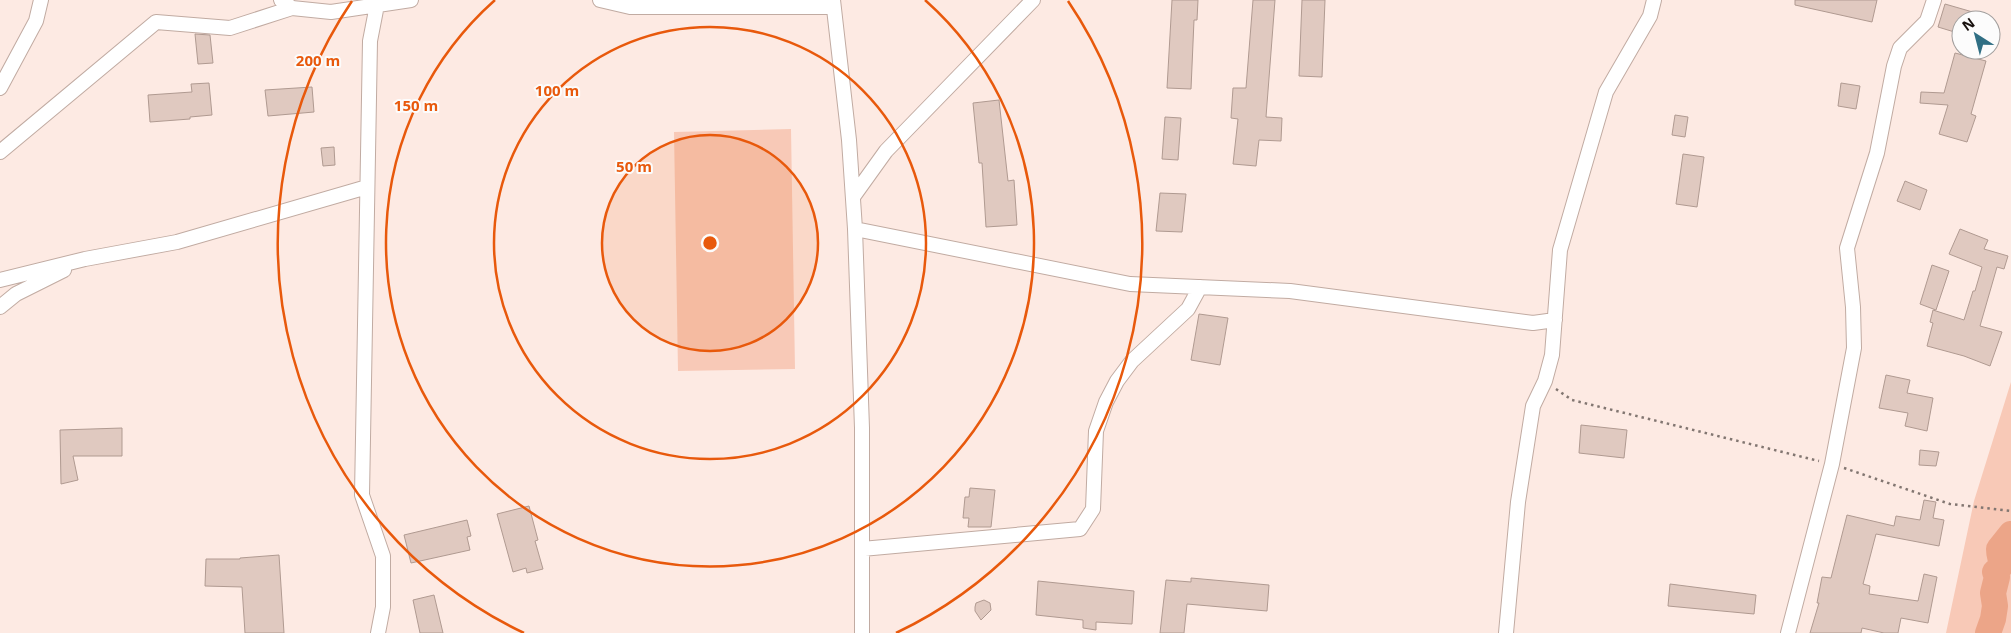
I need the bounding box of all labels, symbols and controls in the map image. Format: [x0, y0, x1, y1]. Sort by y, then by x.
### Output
north arrow [1951, 10, 2001, 60]
text: N [1958, 13, 1978, 35]
text: 200 m [296, 50, 340, 70]
text: 100 m [535, 80, 579, 100]
text: 150 m [394, 95, 438, 115]
text: 50 m [616, 156, 652, 176]
centre of rings [701, 234, 719, 252]

